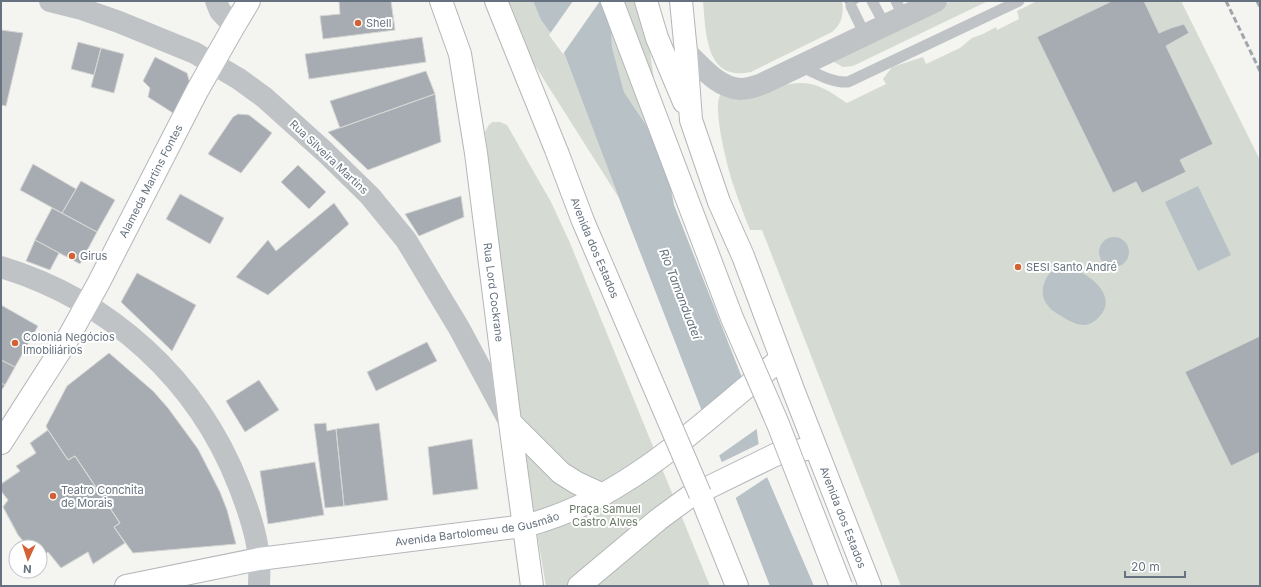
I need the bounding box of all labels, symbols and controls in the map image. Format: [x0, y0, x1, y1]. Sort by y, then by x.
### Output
place label: Shell [366, 16, 391, 30]
marker: Shell [353, 18, 363, 28]
street label: Rua Silveira Martins [287, 117, 371, 197]
street label: Alameda Martins Fontes [116, 122, 186, 240]
street label: Avenida dos Estados [568, 195, 622, 301]
street label: Rua Lord Cockrane [480, 242, 507, 343]
water label: Rio Tamanduateí [656, 246, 705, 342]
place label: Girus [80, 249, 108, 263]
marker: Girus [67, 251, 77, 261]
place label: SESI Santo André [1026, 260, 1117, 274]
marker: SESI Santo André [1013, 262, 1023, 272]
place label: Colonia Negócios Imobiliários [23, 330, 115, 357]
marker: Colonia Negócios Imobiliários [10, 338, 20, 348]
street label: Avenida dos Estados [817, 464, 869, 570]
place label: Teatro Conchita de Morais [61, 483, 144, 510]
marker: Teatro Conchita de Morais [48, 491, 58, 501]
park label: Praça Samuel Castro Alves [569, 502, 641, 529]
street label: Avenida Bartolomeu de Gusmão [394, 508, 562, 549]
north arrow [8, 539, 48, 579]
scale bar [1125, 553, 1185, 579]
text: 20 m [1131, 559, 1160, 574]
text: N [23, 562, 32, 576]

